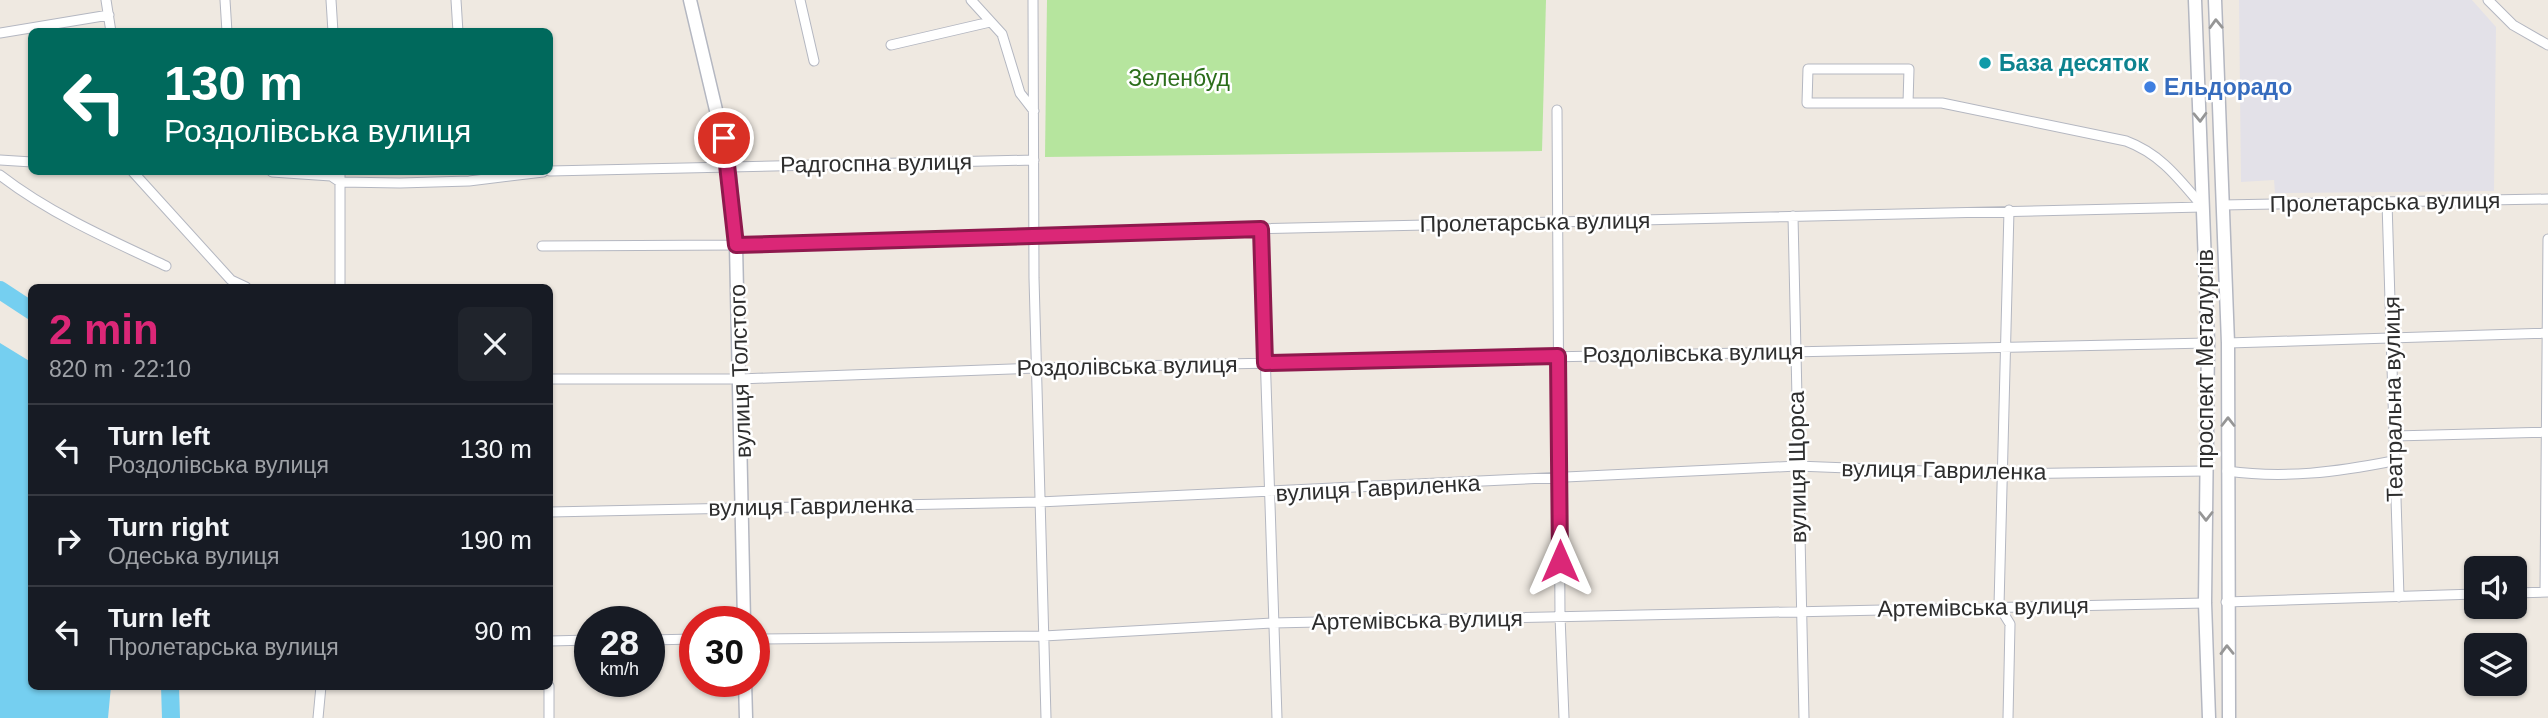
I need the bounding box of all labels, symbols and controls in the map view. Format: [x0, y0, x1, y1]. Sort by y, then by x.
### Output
one-way arrow [2208, 18, 2223, 29]
place label: База десяток [1999, 50, 2149, 76]
marker: База десяток [1977, 55, 1993, 71]
icon: left [49, 56, 140, 147]
text: 130 m [164, 56, 303, 110]
park label: Зеленбуд [1128, 65, 1230, 91]
place label: Ельдорадо [2164, 74, 2292, 100]
marker: Ельдорадо [2142, 79, 2158, 95]
pin [694, 108, 754, 168]
one-way arrow [2192, 112, 2207, 123]
text: Роздолівська вулиця [164, 113, 471, 149]
icon: arrive [705, 119, 743, 157]
street label: Радгоспна вулиця [780, 148, 972, 178]
street label: Пролетарська вулиця [2269, 187, 2501, 217]
street label: Пролетарська вулиця [1419, 207, 1651, 237]
street label: проспект Металургів [2192, 249, 2218, 469]
street label: вулиця Толстого [724, 283, 756, 459]
street label: Театральна вулиця [2378, 296, 2408, 502]
text: 2 min [49, 306, 159, 353]
button: close [458, 307, 532, 381]
street label: Роздолівська вулиця [1582, 338, 1804, 368]
street label: Роздолівська вулиця [1016, 351, 1238, 381]
text: 820 m · 22:10 [49, 356, 191, 382]
street label: вулиця Щорса [1783, 390, 1811, 543]
one-way arrow [2220, 417, 2236, 427]
text: Turn left [108, 421, 210, 451]
icon: left [49, 431, 87, 469]
text: 130 m [460, 434, 532, 464]
text: Роздолівська вулиця [108, 452, 329, 478]
street label: вулиця Гавриленка [1841, 455, 2047, 485]
street label: вулиця Гавриленка [1275, 470, 1481, 506]
street label: вулиця Гавриленка [708, 491, 914, 521]
one-way arrow [2198, 511, 2214, 522]
text: Turn right [108, 512, 229, 542]
icon: right [49, 522, 87, 560]
position arrow [1523, 524, 1597, 598]
text: 190 m [460, 525, 532, 555]
text: Одеська вулиця [108, 543, 279, 569]
map controls [2464, 556, 2527, 696]
button: sound [2464, 556, 2527, 619]
street label: Артемівська вулиця [1877, 592, 2089, 622]
text: Turn left [108, 603, 210, 633]
street label: Артемівська вулиця [1311, 605, 1523, 635]
speed limit sign: 30 [679, 606, 770, 697]
icon: left [49, 613, 87, 651]
text: 90 m [474, 616, 532, 646]
text: 28 [600, 623, 639, 662]
button: layers [2464, 633, 2527, 696]
text: Пролетарська вулиця [108, 634, 339, 660]
one-way arrow [2219, 644, 2235, 655]
text: km/h [600, 659, 639, 679]

